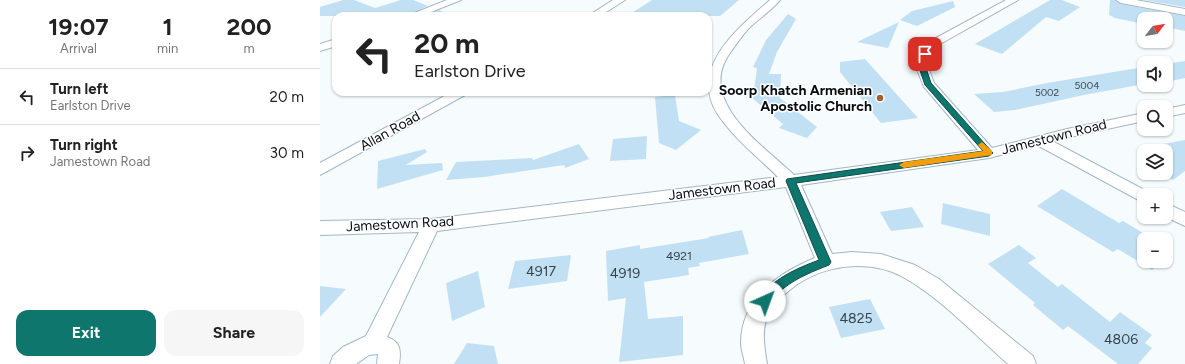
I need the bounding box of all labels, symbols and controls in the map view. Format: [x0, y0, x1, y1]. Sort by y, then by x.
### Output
text: 19:07 [48, 12, 109, 41]
text: 1 [162, 12, 173, 41]
text: 200 [227, 12, 272, 41]
north arrow [1137, 12, 1173, 48]
map controls [1137, 12, 1173, 268]
text: 20 m [414, 26, 479, 60]
icon: left [348, 28, 400, 80]
pin [908, 37, 942, 71]
text: Arrival [60, 41, 97, 56]
text: min [157, 41, 178, 56]
text: m [244, 41, 255, 56]
icon: arrive [914, 43, 936, 65]
button: sound [1137, 56, 1173, 92]
text: Earlston Drive [414, 60, 526, 82]
house number: 5004 [1075, 79, 1099, 92]
text: Turn left [50, 80, 108, 98]
place label: Soorp Khatch Armenian Apostolic Church [719, 82, 872, 115]
icon: left [16, 86, 38, 108]
house number: 5002 [1035, 86, 1059, 99]
text: 20 m [270, 88, 304, 106]
marker: Soorp Khatch Armenian Apostolic Church [875, 93, 885, 103]
text: Earlston Drive [50, 98, 131, 113]
button: search [1137, 100, 1173, 136]
street label: Allan Road [357, 107, 423, 155]
street label: Jamestown Road [999, 116, 1109, 158]
text: Turn right [50, 136, 118, 154]
icon: right [16, 142, 38, 164]
text: 30 m [270, 144, 304, 162]
button: layers [1137, 144, 1173, 180]
text: Jamestown Road [50, 154, 150, 169]
street label: Jamestown Road [667, 174, 777, 204]
button: + [1137, 188, 1173, 224]
street label: Jamestown Road [346, 213, 454, 235]
button: − [1137, 232, 1173, 268]
house number: 4921 [666, 249, 692, 263]
house number: 4917 [526, 263, 556, 280]
house number: 4919 [610, 265, 640, 282]
position arrow [744, 280, 786, 322]
button: Exit [16, 310, 156, 356]
button: Share [164, 310, 304, 356]
house number: 4825 [839, 310, 873, 327]
house number: 4806 [1104, 331, 1138, 348]

